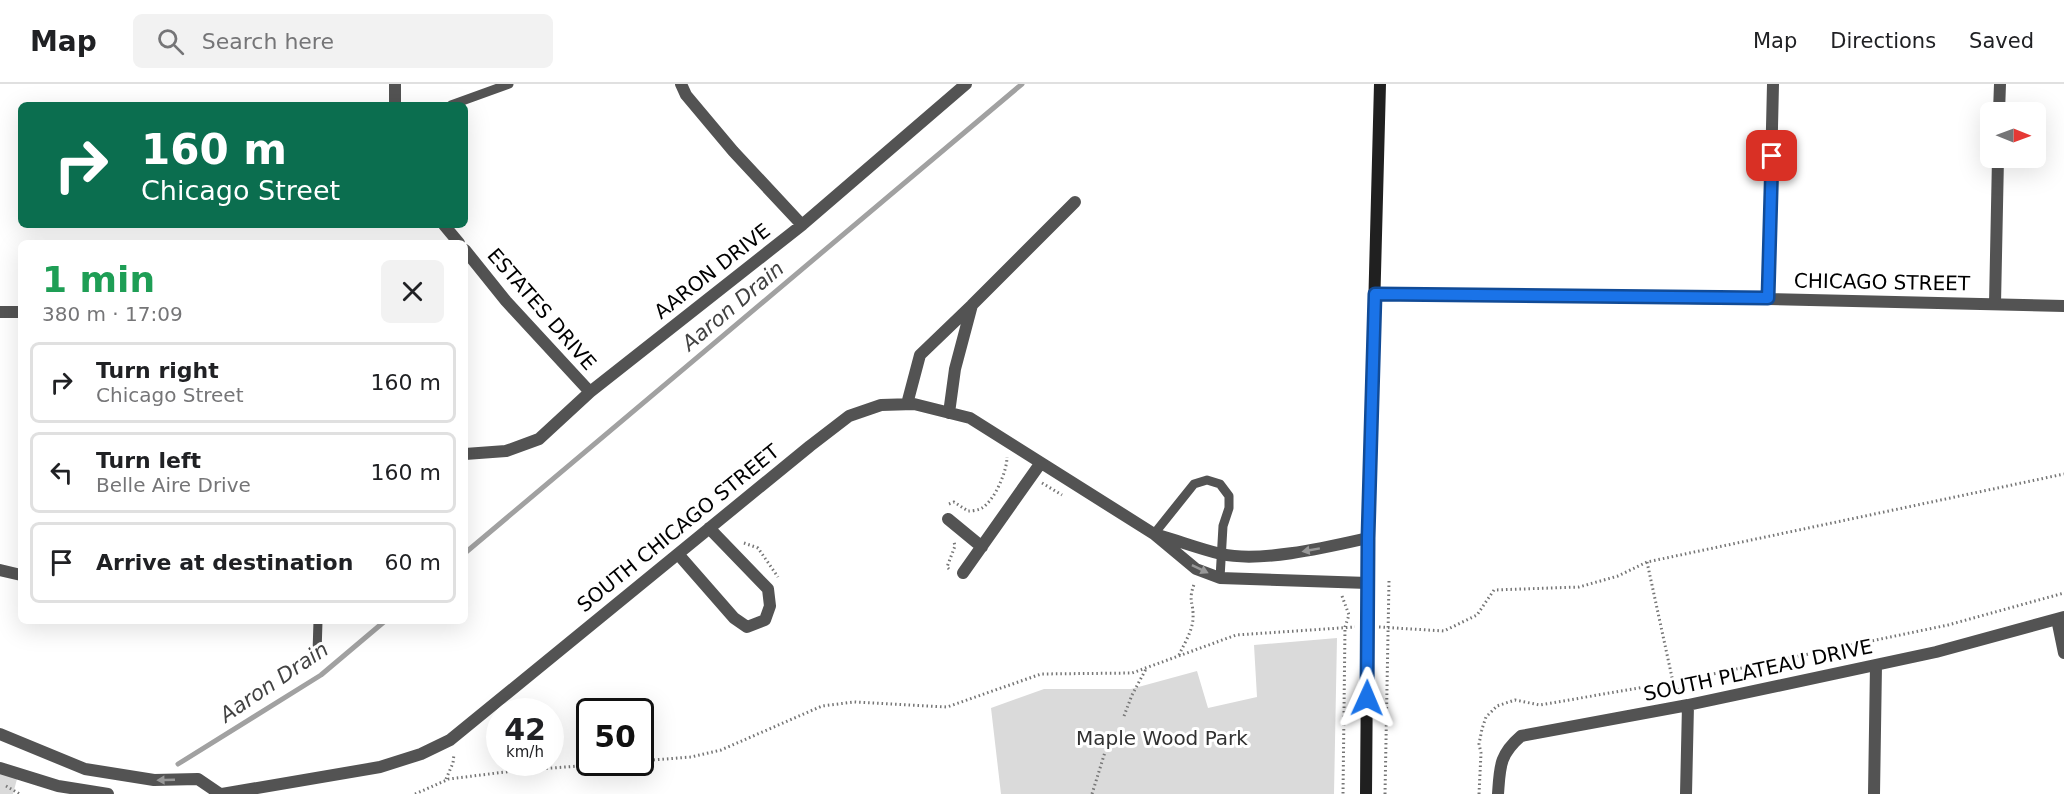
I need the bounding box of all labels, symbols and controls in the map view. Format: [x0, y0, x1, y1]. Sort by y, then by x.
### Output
search box [133, 14, 553, 68]
text: Map [30, 25, 97, 58]
icon: search [154, 25, 187, 58]
text: Search here [202, 29, 334, 54]
text: Map [1753, 29, 1797, 53]
text: Directions [1830, 29, 1936, 53]
text: Saved [1969, 29, 2034, 53]
north arrow [1980, 102, 2046, 168]
map controls [1980, 102, 2046, 168]
text: 160 m [141, 125, 287, 174]
icon: right [42, 126, 120, 204]
pin [1746, 130, 1797, 181]
icon: arrive [1755, 139, 1788, 172]
text: Chicago Street [141, 175, 340, 206]
street label: AARON DRIVE [649, 218, 775, 324]
street label: ESTATES DRIVE [483, 243, 601, 375]
water label: Aaron Drain [676, 256, 789, 357]
text: 1 min [42, 259, 155, 300]
button: close [381, 260, 444, 323]
street label: CHICAGO STREET [1794, 268, 1971, 296]
text: 380 m · 17:09 [42, 302, 183, 326]
text: Turn right [96, 358, 219, 383]
icon: right [45, 366, 78, 399]
text: 160 m [371, 370, 441, 395]
text: Chicago Street [96, 383, 244, 407]
street label: SOUTH CHICAGO STREET [572, 439, 784, 617]
text: Turn left [96, 448, 201, 473]
icon: left [45, 456, 78, 489]
text: 160 m [371, 460, 441, 485]
text: Belle Aire Drive [96, 473, 251, 497]
icon: arrive [45, 546, 78, 579]
one-way arrow [1301, 546, 1320, 555]
text: Arrive at destination [96, 550, 353, 575]
text: 60 m [385, 550, 441, 575]
one-way arrow [1192, 565, 1209, 574]
street label: SOUTH PLATEAU DRIVE [1641, 634, 1875, 706]
water label: Aaron Drain [214, 637, 333, 728]
position arrow [1335, 666, 1399, 730]
speed limit sign: 50 [576, 698, 654, 776]
text: 42 [504, 712, 546, 747]
park label: Maple Wood Park [1076, 726, 1248, 750]
text: km/h [506, 743, 544, 761]
one-way arrow [156, 775, 175, 784]

